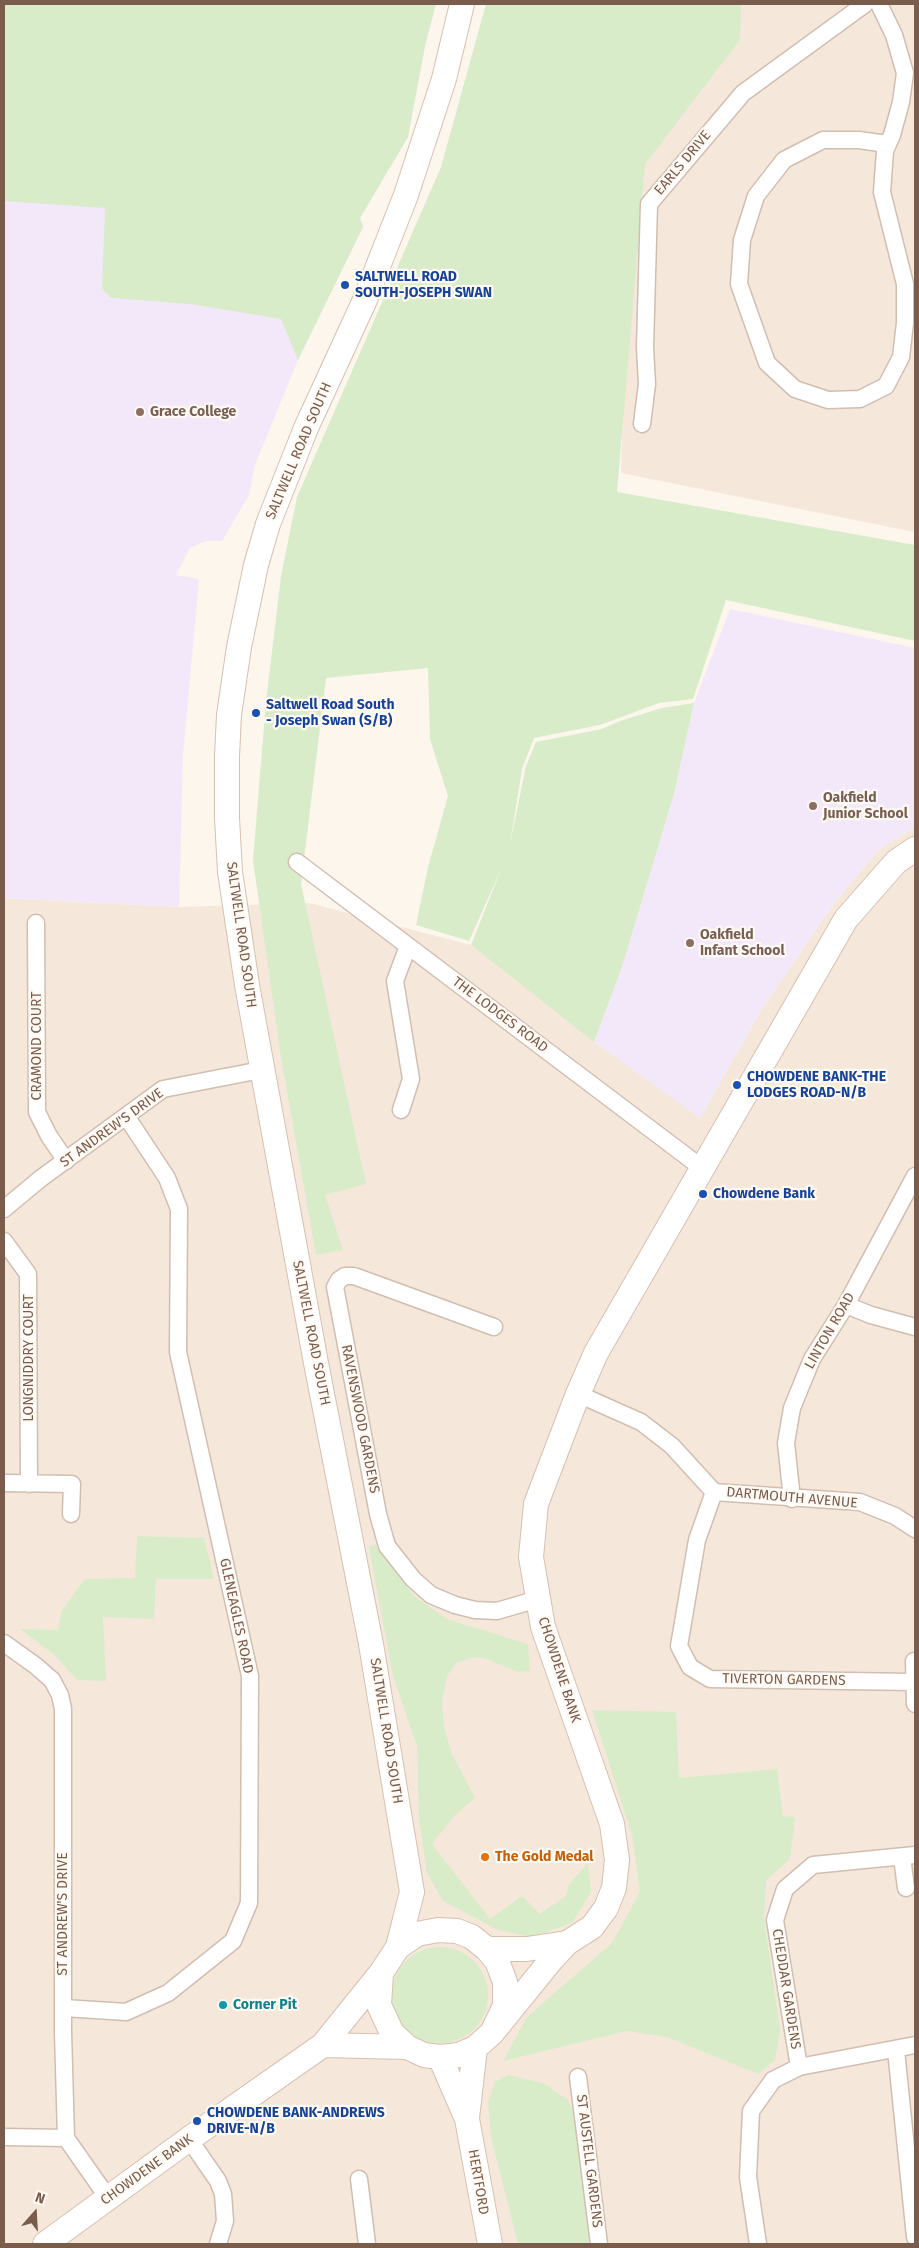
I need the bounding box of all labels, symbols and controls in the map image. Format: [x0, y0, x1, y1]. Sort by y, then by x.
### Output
street label: EARLS DRIVE [651, 127, 715, 199]
place label: SALTWELL ROAD SOUTH-JOSEPH SWAN [355, 269, 492, 302]
marker: SALTWELL ROAD SOUTH-JOSEPH SWAN [339, 279, 351, 291]
street label: SALTWELL ROAD SOUTH [262, 380, 336, 522]
place label: Grace College [150, 404, 236, 420]
marker: Grace College [134, 406, 146, 418]
place label: Saltwell Road South - Joseph Swan (S/B) [266, 697, 394, 730]
marker: Saltwell Road South - Joseph Swan (S/B) [250, 707, 262, 719]
place label: Oakfield Junior School [823, 790, 908, 822]
marker: Oakfield Junior School [807, 800, 819, 812]
street label: SALTWELL ROAD SOUTH [222, 861, 260, 1009]
place label: Oakfield Infant School [700, 927, 785, 960]
marker: Oakfield Infant School [684, 937, 696, 949]
street label: THE LODGES ROAD [449, 974, 551, 1056]
street label: CRAMOND COURT [29, 991, 45, 1101]
place label: CHOWDENE BANK-THE LODGES ROAD-N/B [747, 1069, 886, 1102]
marker: CHOWDENE BANK-THE LODGES ROAD-N/B [731, 1079, 743, 1091]
street label: ST ANDREW'S DRIVE [57, 1085, 167, 1171]
place label: Chowdene Bank [713, 1186, 815, 1202]
marker: Chowdene Bank [697, 1188, 709, 1200]
street label: SALTWELL ROAD SOUTH [289, 1259, 333, 1407]
street label: LINTON ROAD [801, 1290, 859, 1372]
street label: LONGNIDDRY COURT [21, 1294, 37, 1422]
street label: RAVENSWOOD GARDENS [337, 1343, 383, 1495]
street label: DARTMOUTH AVENUE [726, 1484, 858, 1512]
street label: GLENEAGLES ROAD [216, 1557, 256, 1675]
street label: CHOWDENE BANK [534, 1615, 584, 1725]
street label: SALTWELL ROAD SOUTH [366, 1657, 406, 1805]
street label: TIVERTON GARDENS [722, 1671, 846, 1689]
place label: The Gold Medal [495, 1849, 594, 1865]
marker: The Gold Medal [479, 1851, 491, 1863]
street label: ST ANDREW'S DRIVE [55, 1852, 71, 1976]
street label: CHEDDAR GARDENS [768, 1927, 804, 2051]
place label: Corner Pit [233, 1997, 297, 2013]
marker: Corner Pit [217, 1999, 229, 2011]
street label: ST AUSTELL GARDENS [572, 2093, 606, 2229]
place label: CHOWDENE BANK-ANDREWS DRIVE-N/B [207, 2105, 385, 2138]
marker: CHOWDENE BANK-ANDREWS DRIVE-N/B [191, 2115, 203, 2127]
street label: CHOWDENE BANK [98, 2131, 196, 2209]
street label: HERTFORD [464, 2148, 492, 2216]
north arrow [10, 2188, 60, 2238]
text: N [33, 2189, 47, 2208]

